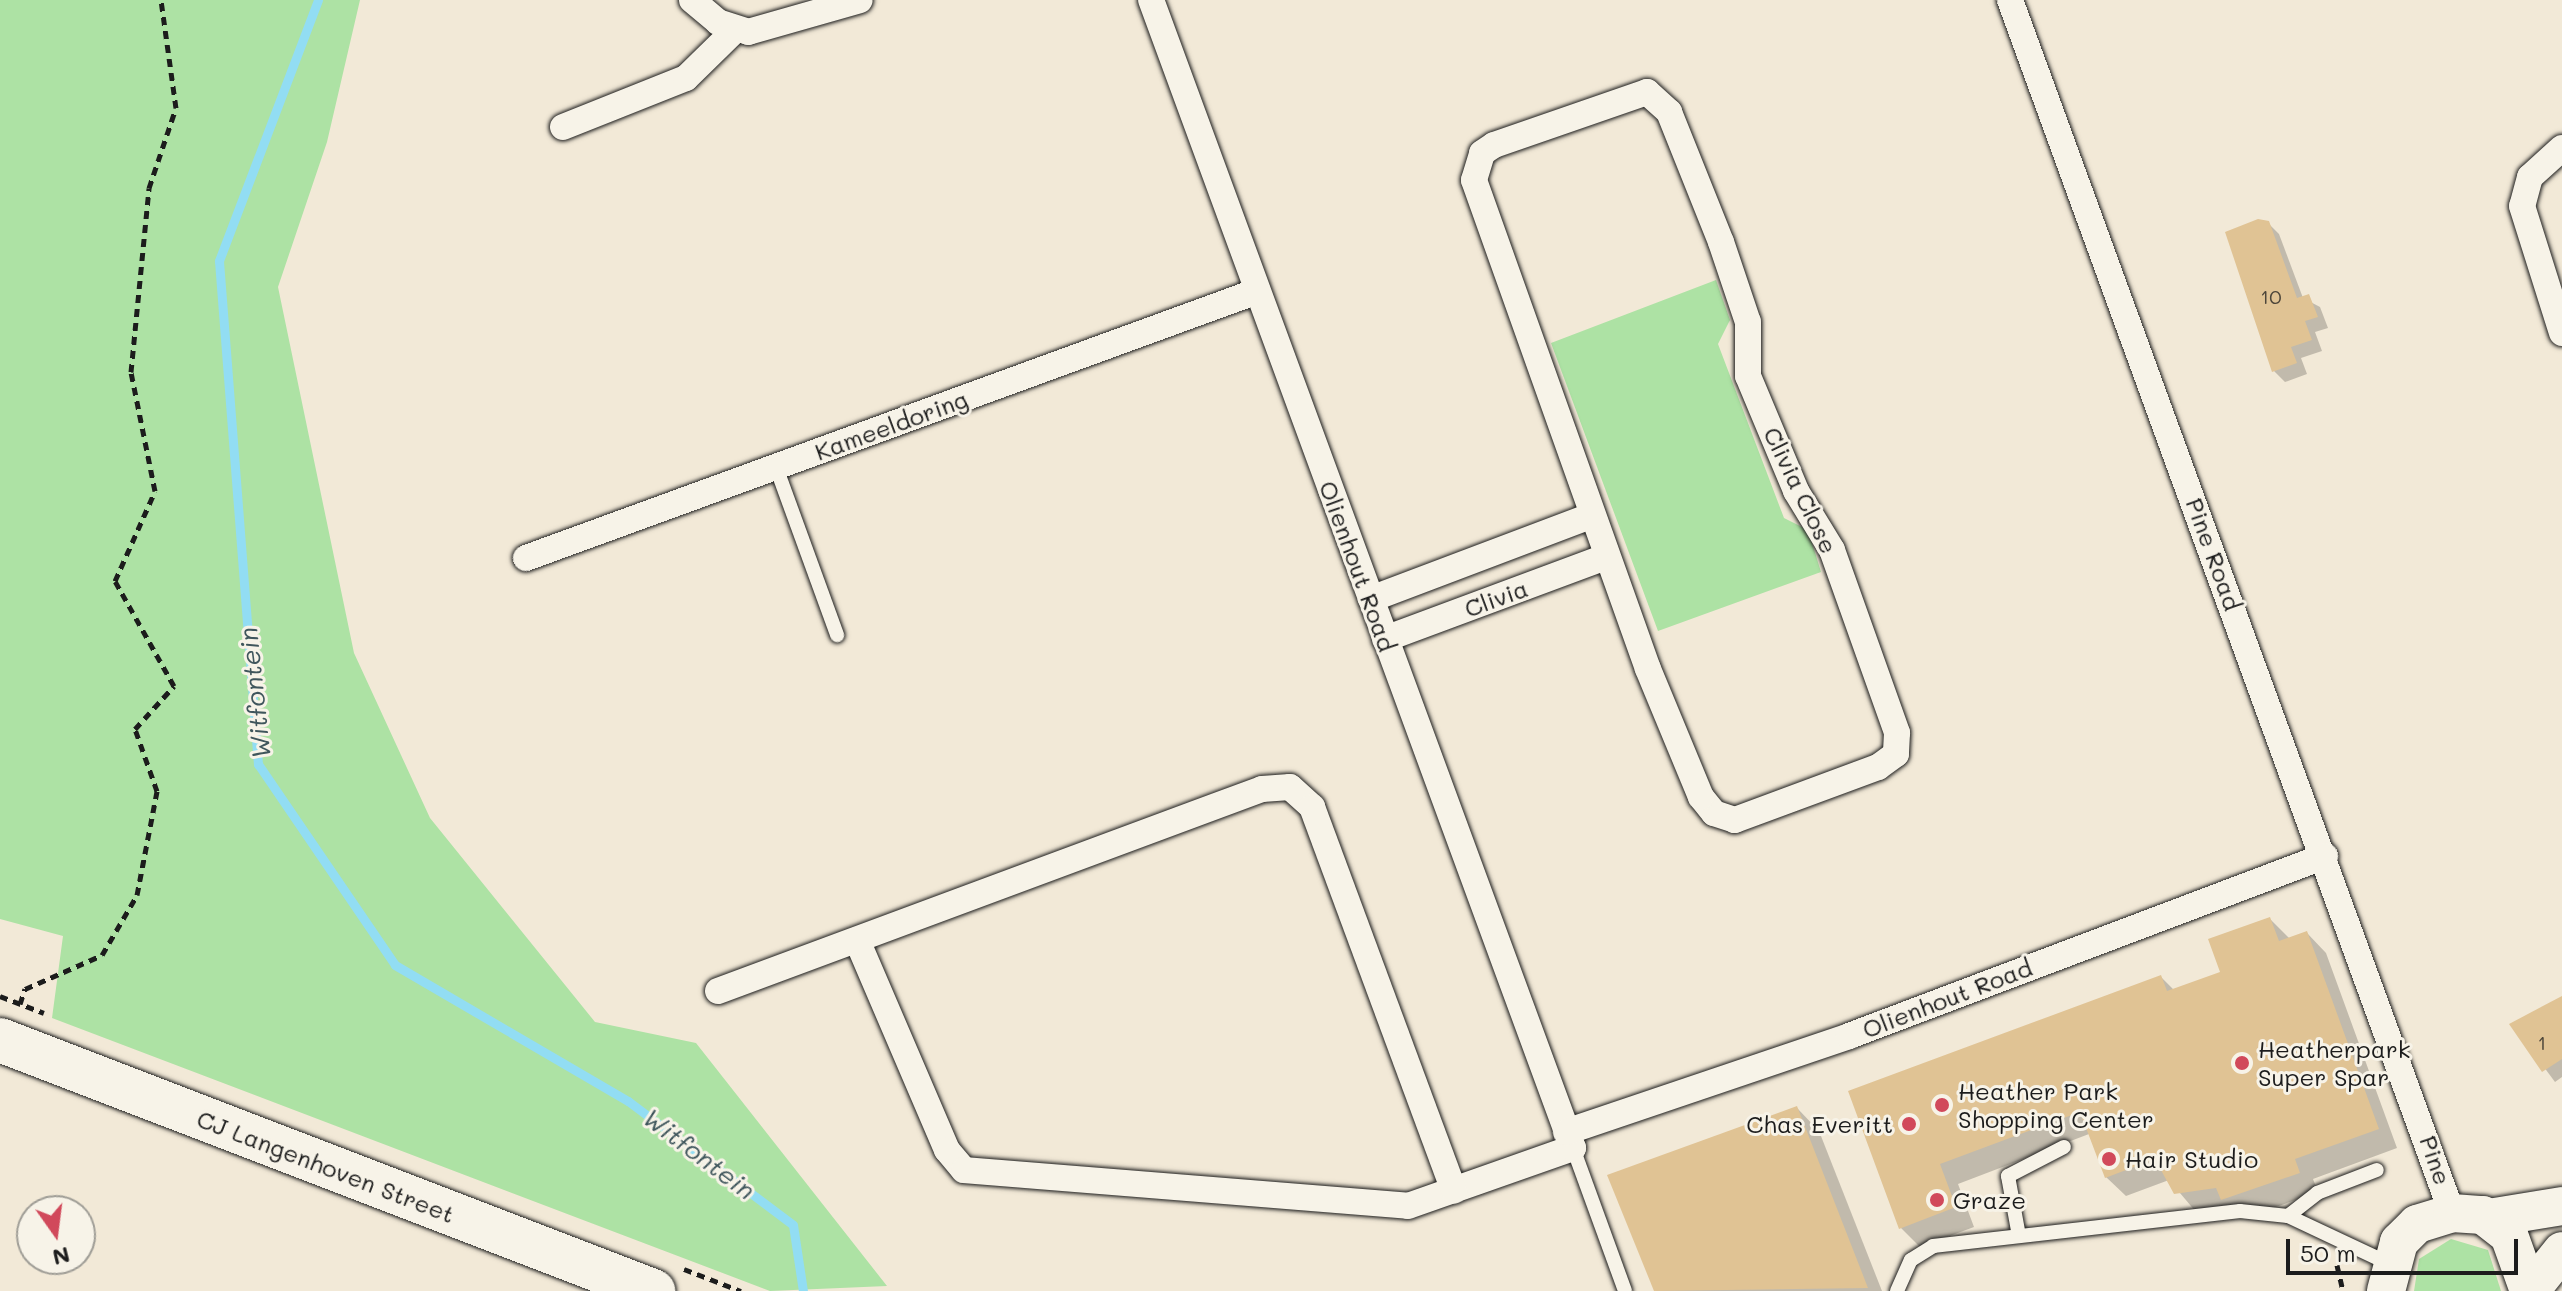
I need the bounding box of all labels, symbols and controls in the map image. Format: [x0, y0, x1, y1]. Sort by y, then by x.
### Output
house number: 10 [2260, 284, 2282, 308]
street label: Kameeldoring [811, 384, 971, 466]
street label: Clivia Close [1758, 422, 1844, 558]
street label: Olienhout Road [1314, 477, 1402, 655]
street label: Pine Road [2180, 494, 2248, 614]
street label: Clivia [1460, 573, 1532, 623]
water label: Witfontein [233, 626, 277, 760]
street label: Olienhout Road [1858, 952, 2036, 1044]
house number: 1 [2538, 1030, 2546, 1054]
place label: Heatherpark Super Spar [2258, 1035, 2410, 1091]
marker: Heatherpark Super Spar [2233, 1054, 2251, 1072]
place label: Heather Park Shopping Center [1958, 1077, 2154, 1133]
marker: Heather Park Shopping Center [1933, 1096, 1951, 1114]
water label: Witfontein [637, 1102, 761, 1206]
street label: CJ Langenhoven Street [193, 1104, 459, 1228]
place label: Chas Everitt [1746, 1110, 1893, 1138]
marker: Chas Everitt [1900, 1115, 1918, 1133]
street label: Pine [2414, 1132, 2458, 1188]
place label: Hair Studio [2125, 1145, 2258, 1173]
marker: Hair Studio [2100, 1150, 2118, 1168]
place label: Graze [1953, 1186, 2026, 1214]
marker: Graze [1928, 1191, 1946, 1209]
north arrow [16, 1195, 96, 1275]
scale bar [2290, 1223, 2522, 1273]
text: 50 m [2300, 1237, 2356, 1268]
text: N [50, 1241, 73, 1273]

